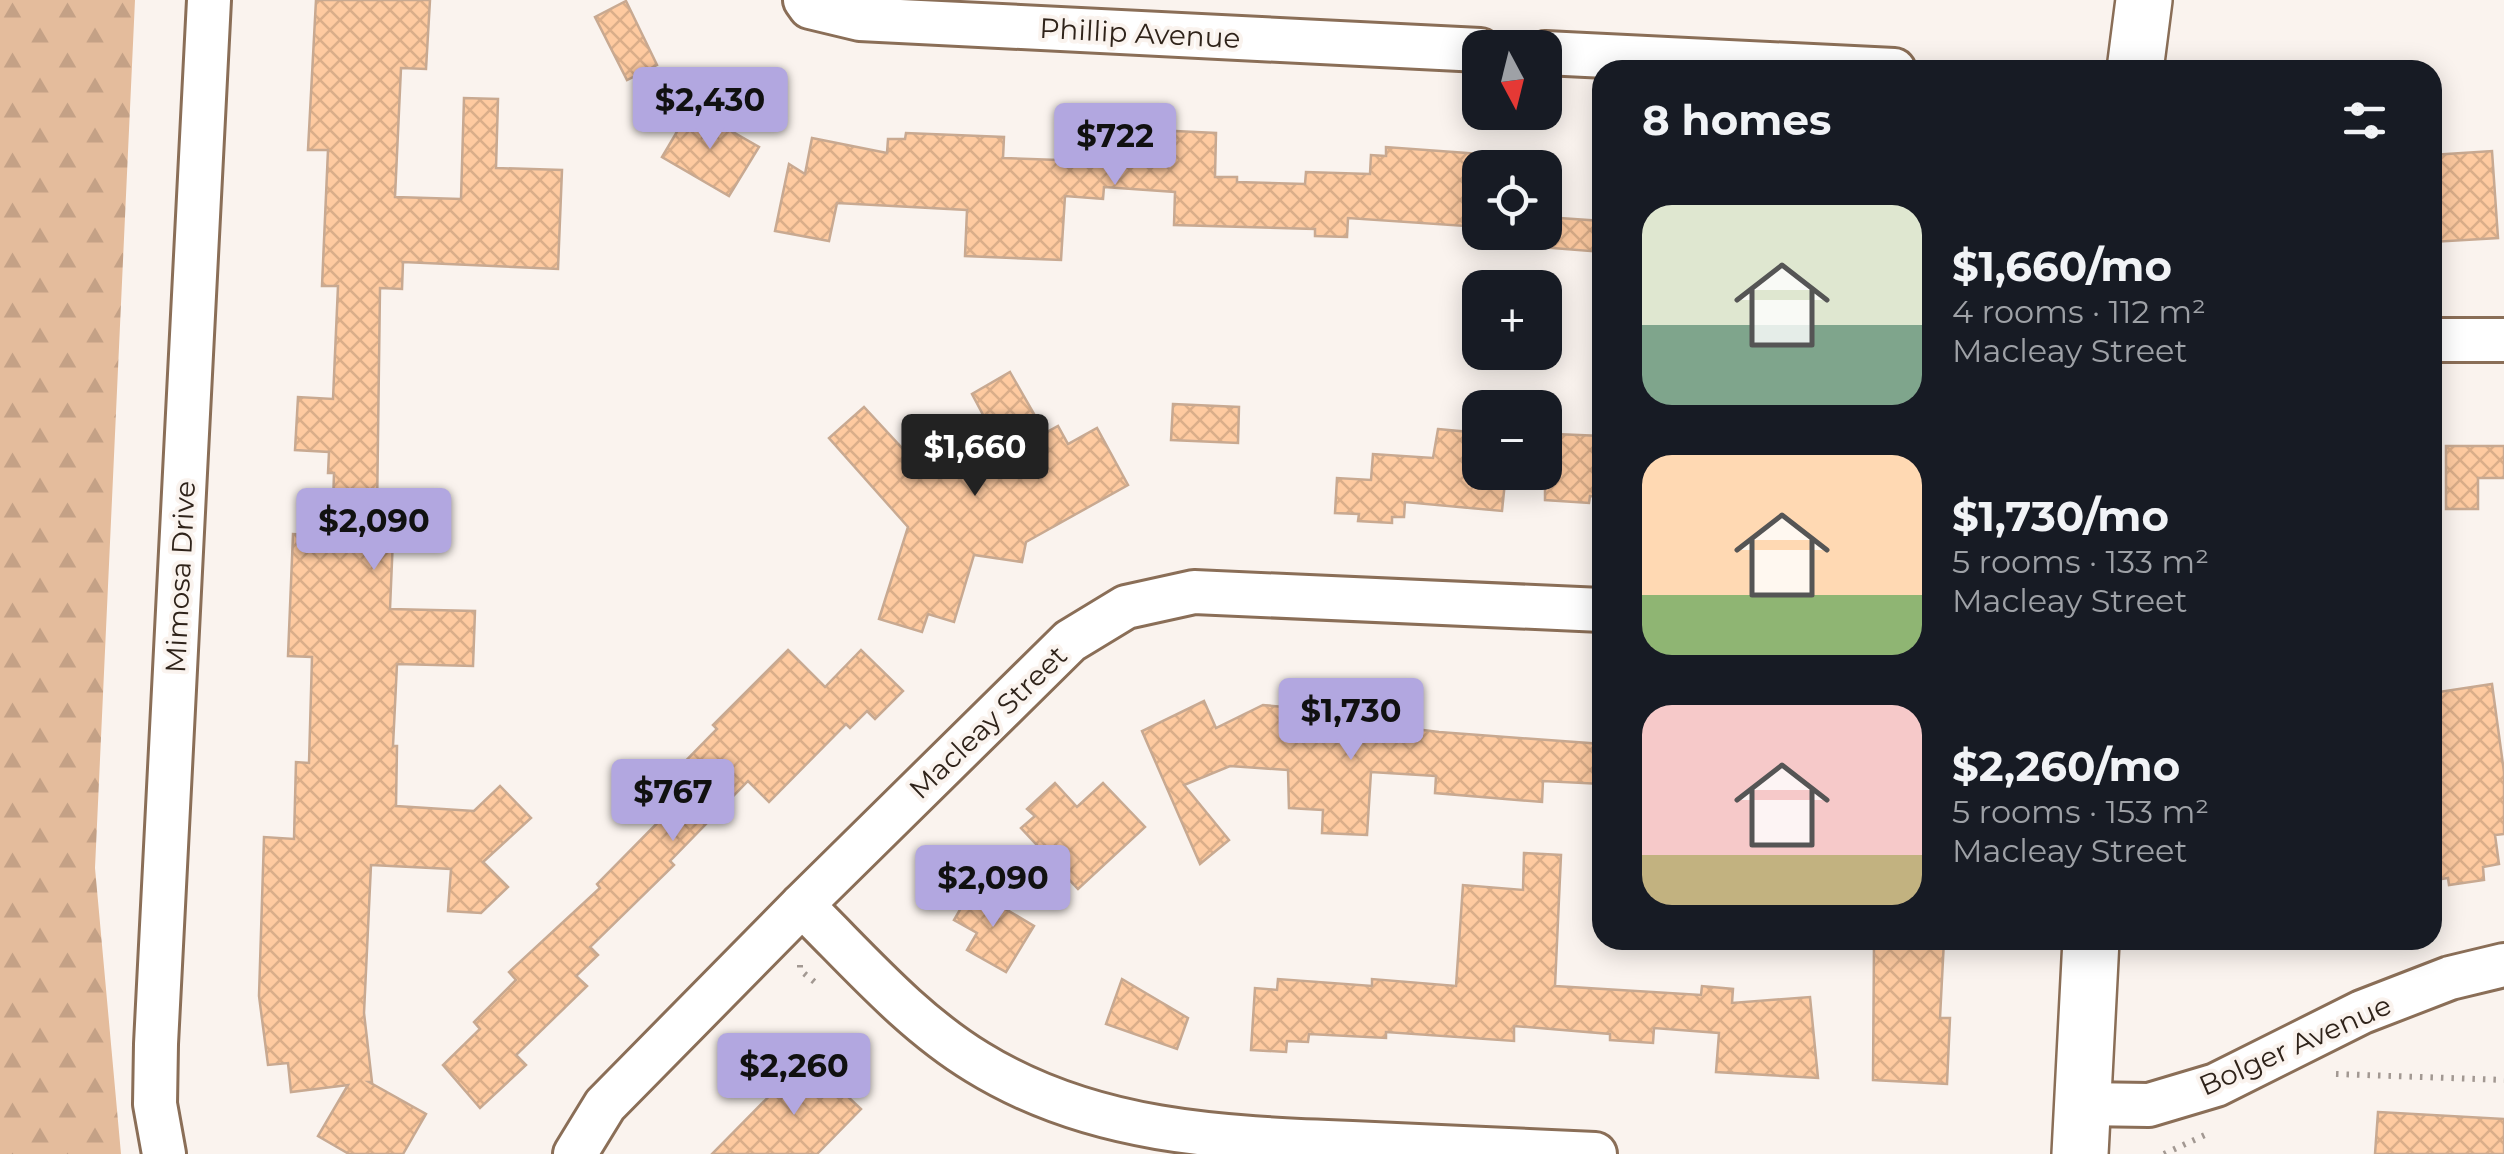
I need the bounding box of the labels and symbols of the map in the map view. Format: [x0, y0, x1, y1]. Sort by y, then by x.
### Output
street label: Phillip Avenue [1039, 11, 1241, 55]
north arrow [1462, 30, 1562, 130]
pin: $2,430 [629, 67, 791, 152]
pin: $722 [1056, 103, 1174, 188]
pin: $1,660 [894, 414, 1056, 499]
street label: Mimosa Drive [158, 480, 202, 674]
pin: $2,090 [293, 488, 455, 573]
street label: Macleay Street [902, 638, 1074, 806]
pin: $1,730 [1270, 678, 1432, 763]
pin: $767 [614, 759, 732, 844]
pin: $2,090 [912, 845, 1074, 930]
street label: Bolger Avenue [2194, 987, 2396, 1103]
pin: $2,260 [713, 1033, 875, 1118]

